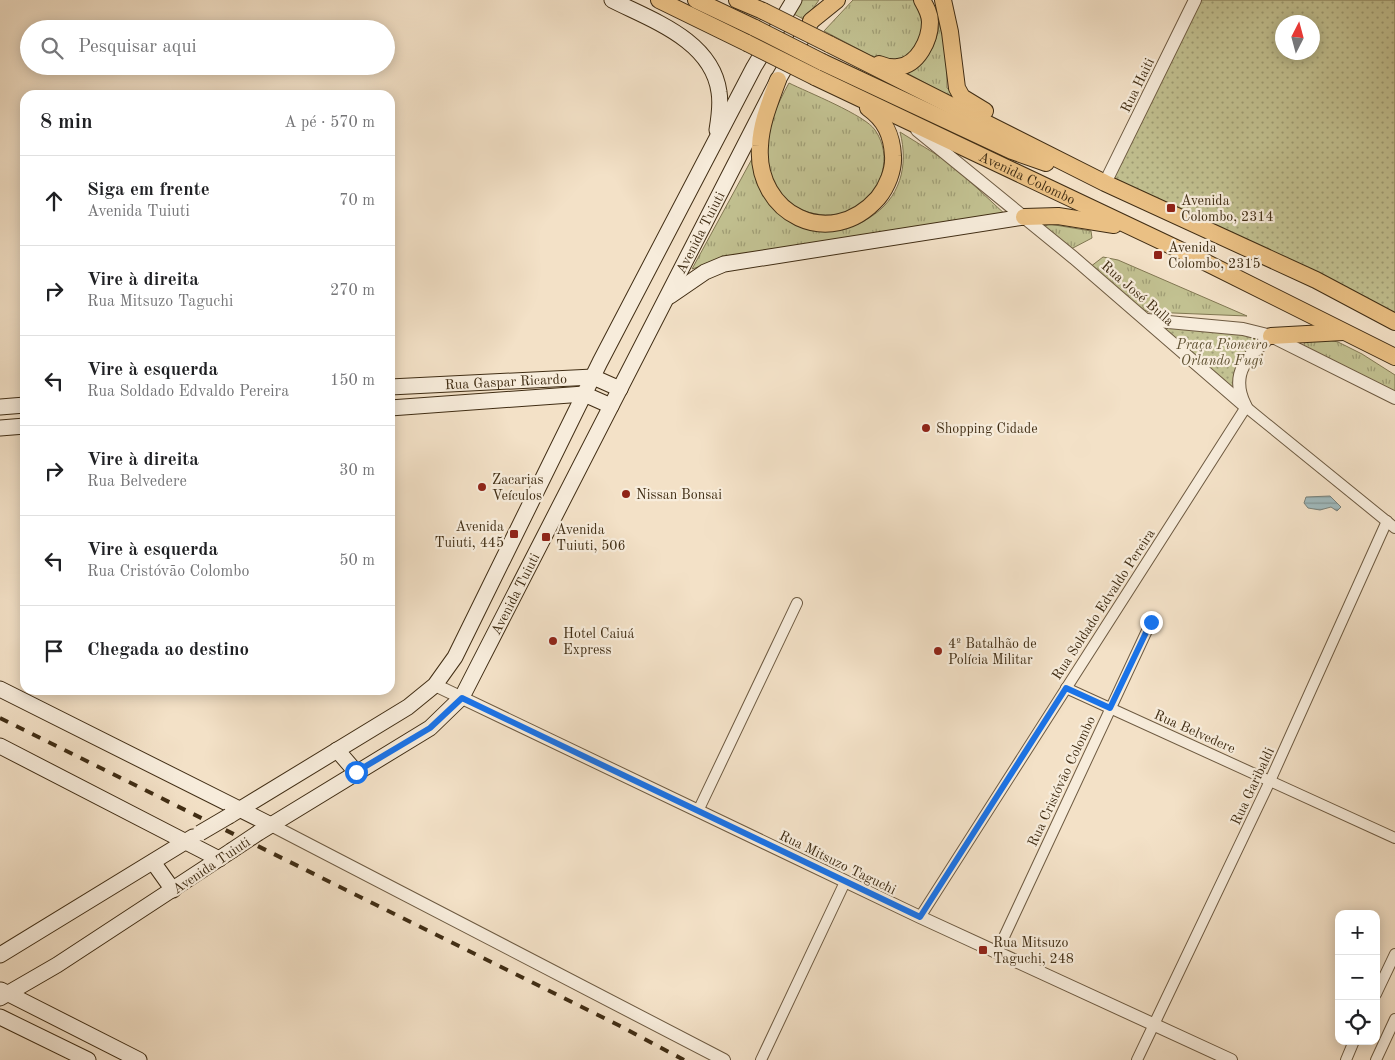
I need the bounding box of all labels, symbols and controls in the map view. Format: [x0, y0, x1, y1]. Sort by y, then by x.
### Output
north arrow [1275, 15, 1320, 60]
search box [20, 20, 395, 75]
icon: search [38, 34, 66, 62]
text: Pesquisar aqui [78, 38, 197, 57]
street label: Rua Haiti [1119, 56, 1157, 115]
text: 8 min [40, 112, 93, 133]
text: A pé · 570 m [284, 115, 375, 131]
street label: Avenida Colombo [977, 150, 1077, 207]
text: Siga em frente [87, 181, 210, 200]
icon: ahead [40, 187, 68, 215]
street label: Avenida Tuiuti [674, 189, 728, 276]
text: 70 m [339, 193, 375, 209]
place label: Avenida Colombo, 2314 [1181, 194, 1274, 224]
marker: Avenida Colombo, 2314 [1165, 202, 1177, 214]
text: Avenida Tuiuti [87, 204, 190, 220]
place label: Avenida Colombo, 2315 [1168, 241, 1261, 271]
marker: Avenida Colombo, 2315 [1152, 249, 1164, 261]
street label: Rua José Bulla [1098, 259, 1176, 329]
text: Vire à direita [87, 271, 199, 290]
icon: right [40, 277, 68, 305]
text: 270 m [330, 283, 375, 299]
text: Rua Mitsuzo Taguchi [87, 294, 233, 310]
park label: Praça Pioneiro Orlando Fugi [1175, 338, 1268, 369]
text: Vire à esquerda [87, 361, 218, 380]
icon: left [40, 367, 68, 395]
street label: Rua Gaspar Ricardo [445, 372, 567, 392]
text: 150 m [330, 373, 375, 389]
text: Rua Soldado Edvaldo Pereira [87, 384, 289, 400]
marker: Shopping Cidade [920, 422, 932, 434]
place label: Shopping Cidade [936, 422, 1038, 436]
text: Vire à direita [87, 451, 199, 470]
icon: right [40, 457, 68, 485]
text: 30 m [339, 463, 375, 479]
place label: Zacarias Veículos [492, 473, 544, 503]
text: Rua Belvedere [87, 474, 187, 490]
marker: Zacarias Veículos [476, 481, 488, 493]
marker: Nissan Bonsai [620, 488, 632, 500]
place label: Nissan Bonsai [636, 488, 722, 502]
place label: Avenida Tuiuti, 445 [434, 520, 504, 550]
place label: Avenida Tuiuti, 506 [556, 523, 626, 553]
street label: Rua Soldado Edvaldo Pereira [1050, 527, 1158, 682]
marker: Avenida Tuiuti, 445 [508, 528, 520, 540]
marker: Avenida Tuiuti, 506 [540, 531, 552, 543]
text: Vire à esquerda [87, 541, 218, 560]
icon: left [40, 547, 68, 575]
street label: Avenida Tuiuti [489, 551, 543, 637]
text: 50 m [339, 553, 375, 569]
text: Rua Cristóvão Colombo [87, 564, 249, 580]
route end [1140, 611, 1163, 634]
place label: Hotel Caiuá Express [563, 627, 635, 657]
marker: Hotel Caiuá Express [547, 635, 559, 647]
icon: arrive [40, 637, 68, 665]
place label: 4º Batalhão de Polícia Militar [948, 637, 1037, 667]
text: Chegada ao destino [87, 641, 249, 660]
marker: 4º Batalhão de Polícia Militar [932, 645, 944, 657]
street label: Rua Belvedere [1152, 708, 1237, 756]
street label: Rua Cristóvão Colombo [1026, 714, 1098, 849]
street label: Rua Garibaldi [1229, 745, 1277, 827]
route start [345, 761, 368, 784]
street label: Rua Mitsuzo Taguchi [777, 829, 898, 897]
street label: Avenida Tuiuti [170, 835, 253, 897]
map controls [1335, 910, 1380, 1045]
button: + [1335, 910, 1380, 955]
place label: Rua Mitsuzo Taguchi, 248 [993, 936, 1074, 966]
marker: Rua Mitsuzo Taguchi, 248 [977, 944, 989, 956]
button: − [1335, 955, 1380, 1000]
button: locate [1335, 1000, 1380, 1045]

